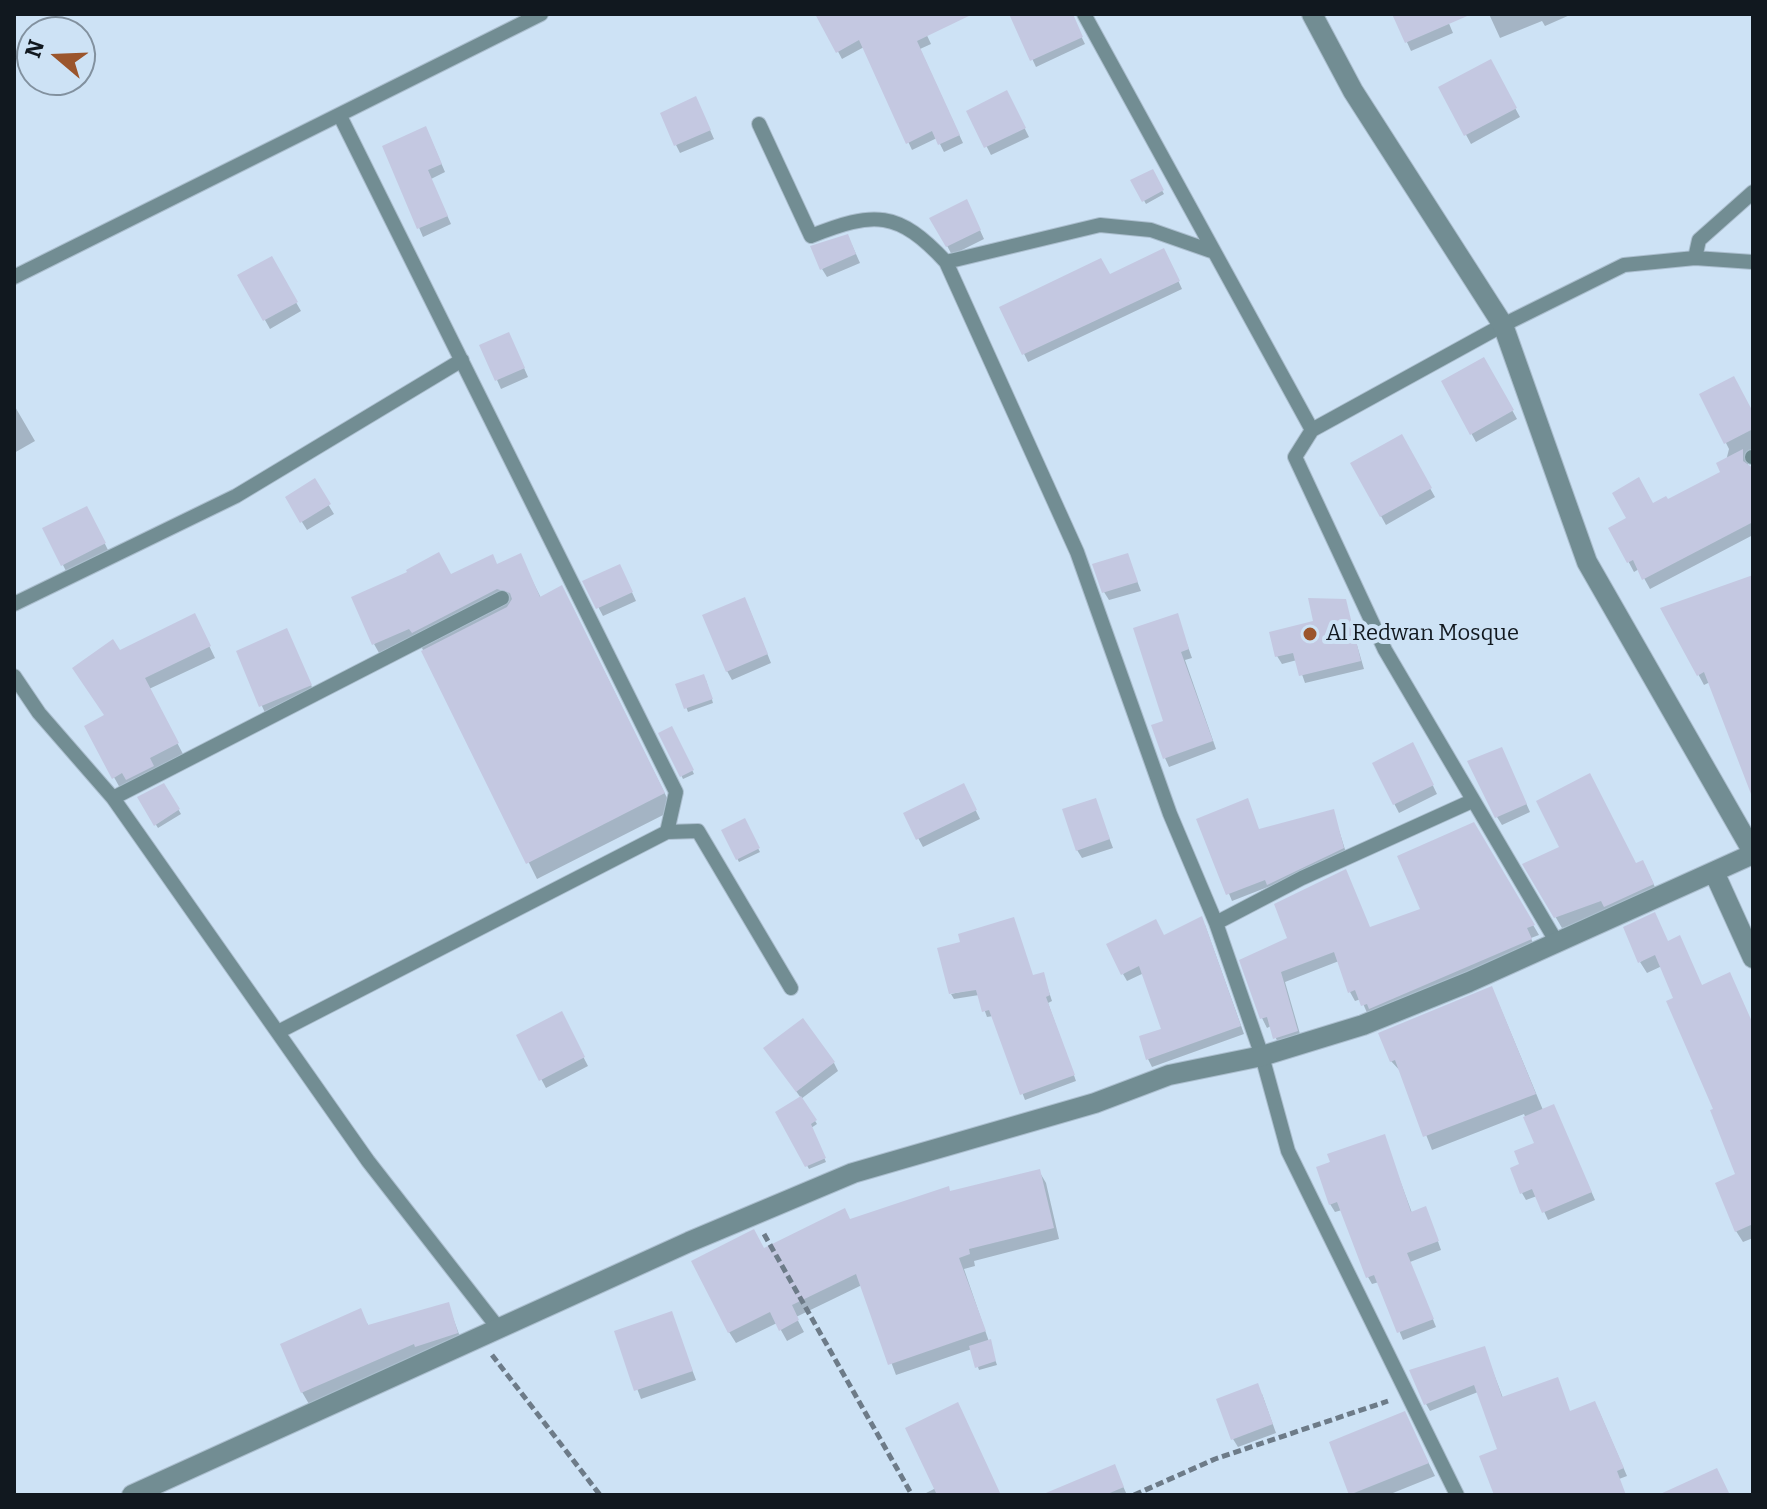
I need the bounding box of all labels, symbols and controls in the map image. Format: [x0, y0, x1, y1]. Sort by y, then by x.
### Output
north arrow [16, 16, 96, 96]
text: N [19, 36, 50, 61]
place label: Al Redwan Mosque [1326, 621, 1519, 647]
marker: Al Redwan Mosque [1301, 625, 1319, 643]

